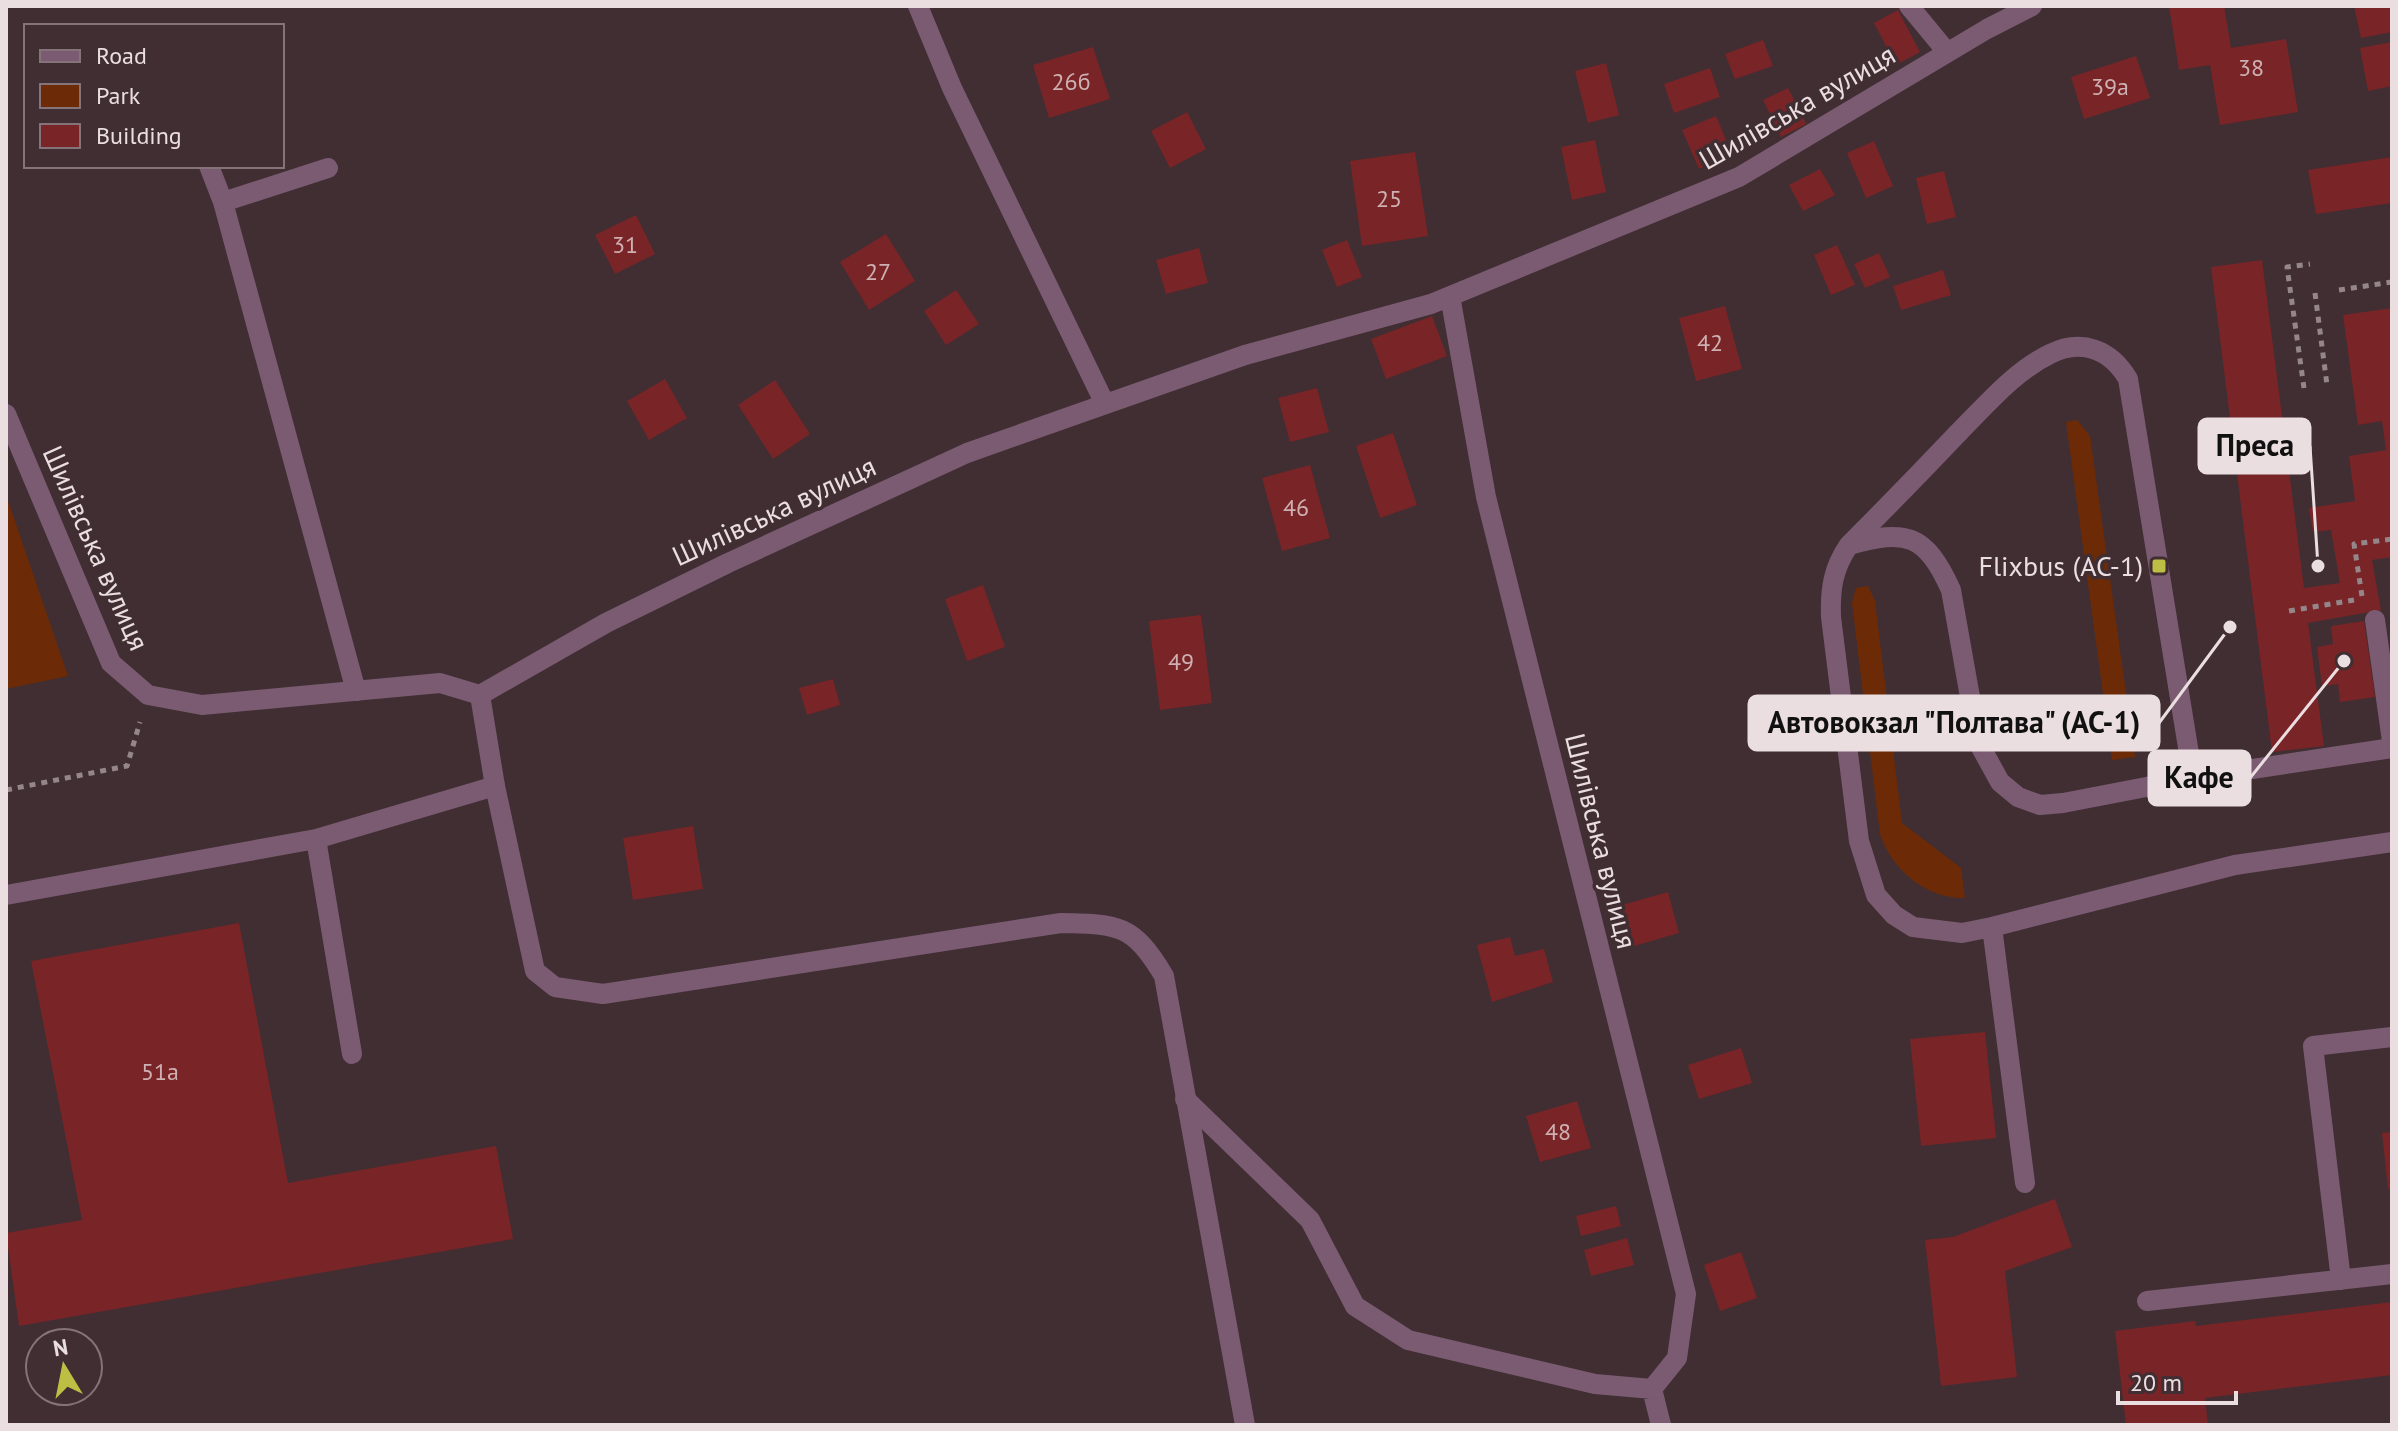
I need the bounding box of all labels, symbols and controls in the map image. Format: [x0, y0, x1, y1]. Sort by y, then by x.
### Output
legend [24, 24, 284, 168]
street label: Шилівська вулиця [1692, 35, 1901, 178]
text: Road [96, 40, 147, 71]
house number: 38 [2238, 52, 2264, 83]
house number: 26б [1051, 66, 1091, 97]
house number: 39а [2091, 71, 2129, 102]
text: Park [96, 80, 141, 111]
text: Building [96, 120, 182, 151]
house number: 25 [1376, 183, 1402, 214]
house number: 31 [612, 229, 638, 260]
house number: 27 [865, 256, 891, 287]
house number: 42 [1697, 327, 1723, 358]
callout: Преса [2199, 419, 2310, 473]
text: Преса [2216, 425, 2294, 464]
street label: Шилівська вулиця [35, 440, 158, 656]
street label: Шилівська вулиця [666, 447, 881, 574]
house number: 46 [1283, 492, 1309, 523]
place label: Flixbus (АС-1) [1978, 547, 2143, 584]
marker: Flixbus (АС-1) [2150, 557, 2168, 575]
house number: 49 [1168, 646, 1194, 677]
callout: Автовокзал "Полтава" (АС-1) [1749, 696, 2159, 750]
text: Автовокзал "Полтава" (АС-1) [1768, 702, 2140, 741]
street label: Шилівська вулиця [1557, 729, 1646, 952]
callout: Кафе [2149, 751, 2250, 805]
text: Кафе [2164, 757, 2234, 796]
house number: 51а [141, 1056, 179, 1087]
house number: 48 [1545, 1116, 1571, 1147]
north arrow [24, 1327, 104, 1407]
text: N [51, 1332, 70, 1362]
scale bar [2118, 1355, 2236, 1405]
text: 20 m [2130, 1367, 2182, 1398]

